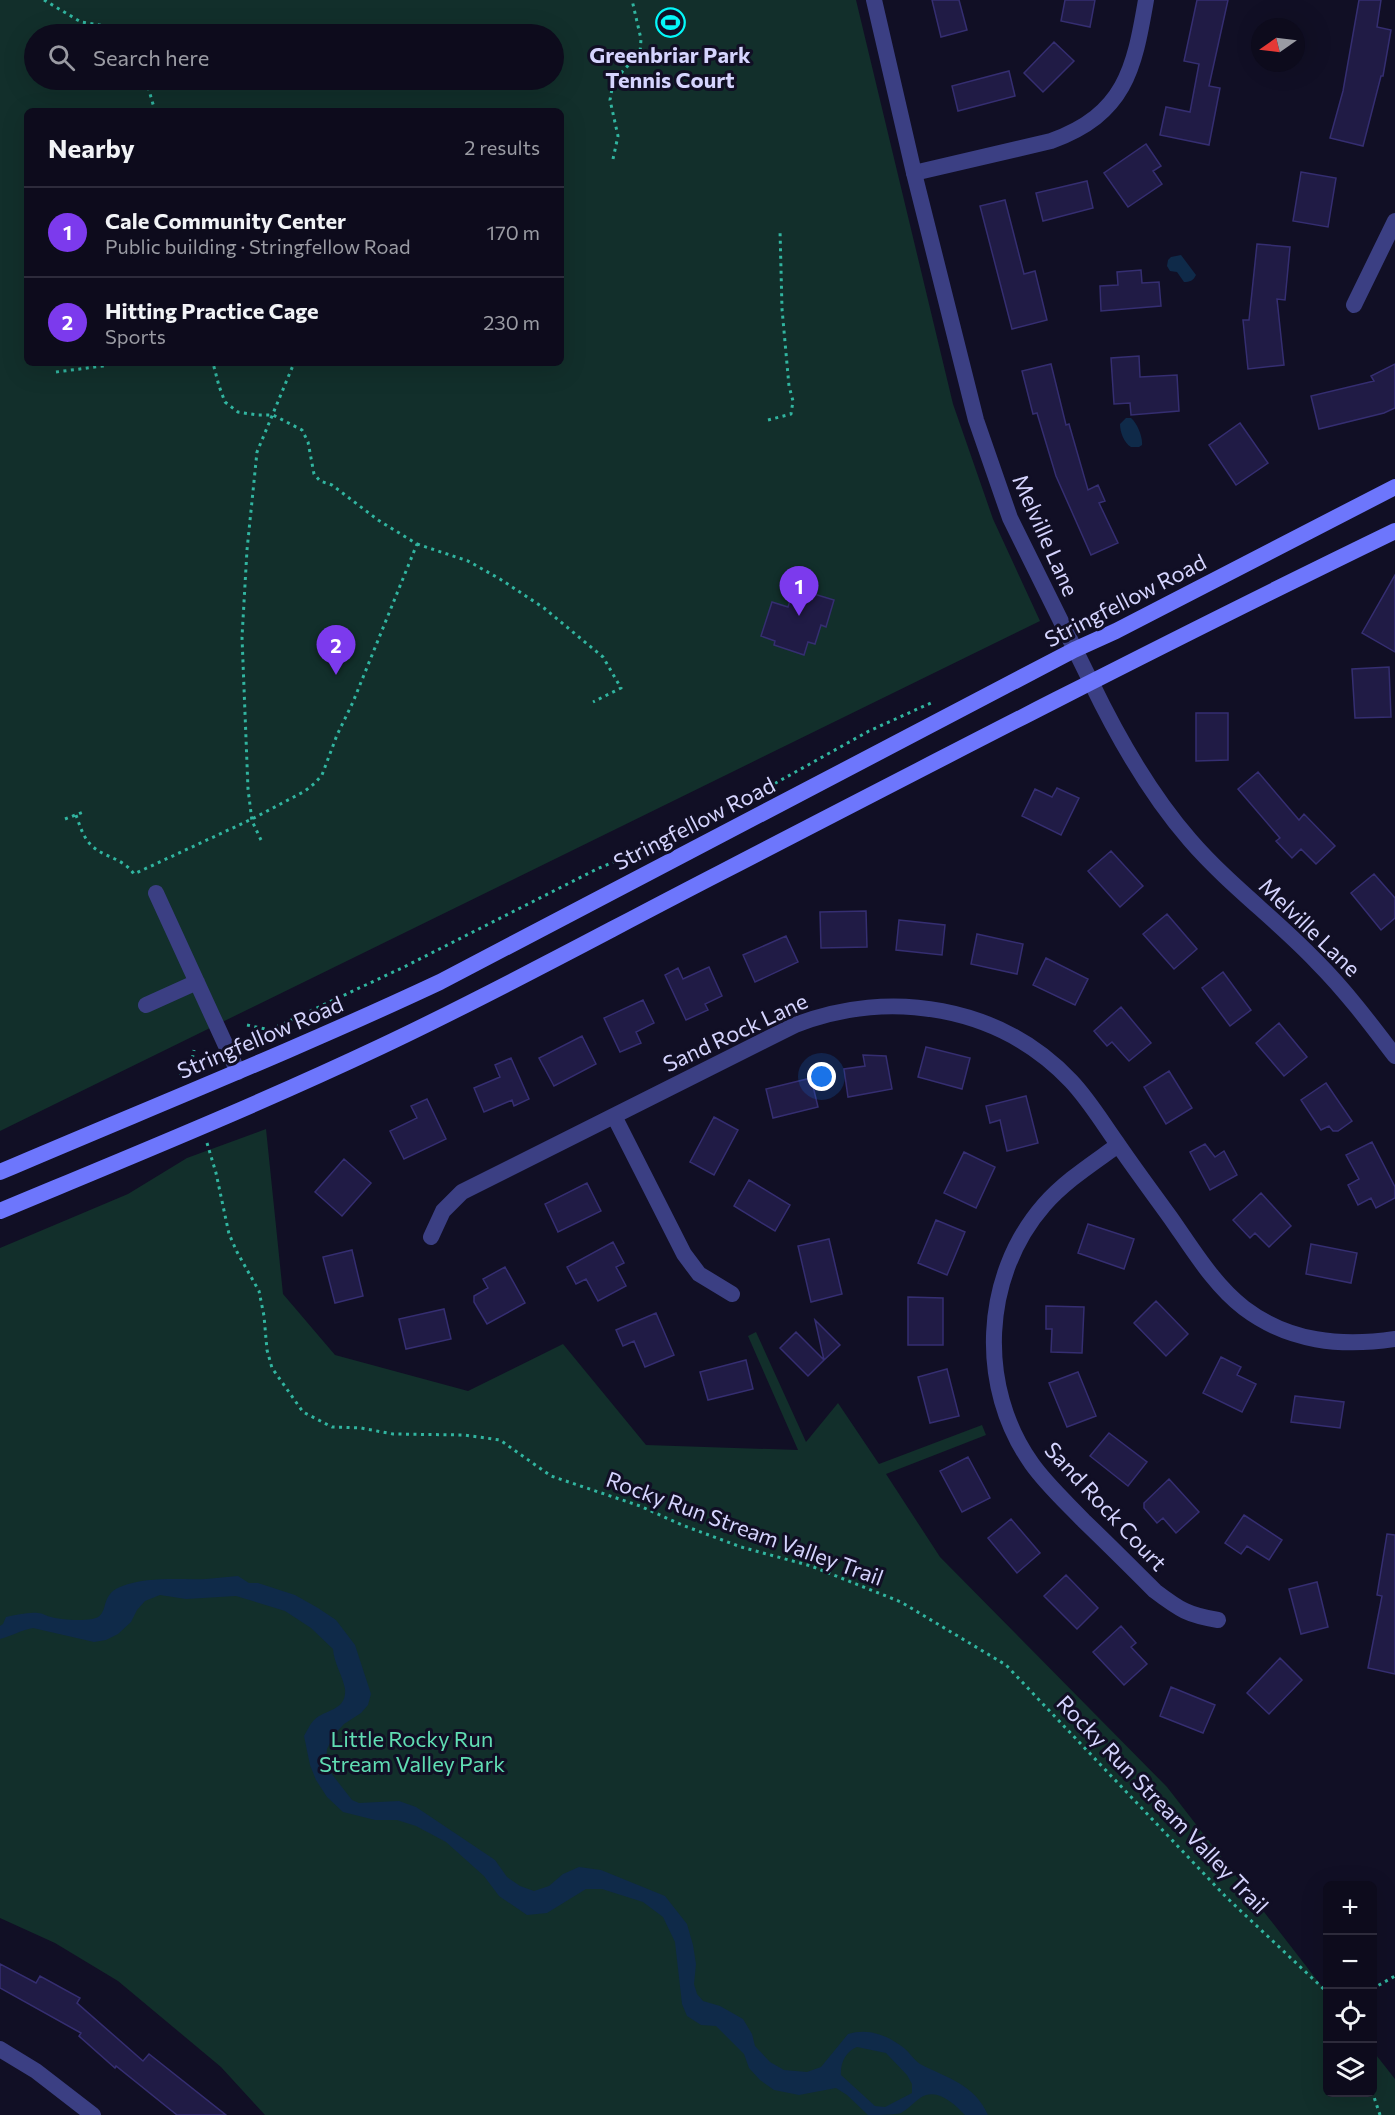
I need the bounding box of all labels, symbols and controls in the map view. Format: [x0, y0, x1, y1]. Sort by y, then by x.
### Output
sports icon: Greenbriar Park Tennis Court [654, 6, 686, 38]
north arrow [1251, 18, 1305, 72]
search box [24, 24, 564, 90]
icon: search [45, 41, 78, 74]
place label: Greenbriar Park Tennis Court [589, 41, 751, 93]
text: Search here [93, 44, 209, 71]
text: Nearby [48, 132, 135, 163]
text: 2 results [464, 135, 540, 159]
text: Cale Community Center [105, 207, 346, 234]
text: 1 [63, 220, 72, 244]
text: 170 m [487, 220, 540, 244]
text: Public building · Stringfellow Road [105, 234, 411, 258]
text: Hitting Practice Cage [105, 297, 319, 324]
text: 2 [62, 310, 73, 334]
text: 230 m [483, 310, 540, 334]
text: Sports [105, 324, 166, 348]
street label: Melville Lane [1007, 470, 1085, 600]
street label: Stringfellow Road [1040, 548, 1210, 652]
pin: 1 [780, 566, 818, 616]
pin: 2 [316, 626, 356, 675]
street label: Stringfellow Road [609, 771, 779, 875]
street label: Melville Lane [1254, 872, 1366, 982]
street label: Sand Rock Lane [658, 987, 812, 1077]
street label: Stringfellow Road [173, 990, 347, 1084]
your location [807, 1062, 836, 1091]
street label: Sand Rock Court [1039, 1436, 1173, 1576]
street label: Rocky Run Stream Valley Trail [603, 1465, 887, 1591]
street label: Rocky Run Stream Valley Trail [1051, 1689, 1275, 1919]
park label: Little Rocky Run Stream Valley Park [319, 1725, 505, 1777]
map controls [1323, 1881, 1377, 2097]
button: + [1323, 1881, 1377, 1935]
button: − [1323, 1935, 1377, 1989]
button: locate [1323, 1989, 1377, 2043]
button: layers [1323, 2043, 1377, 2097]

